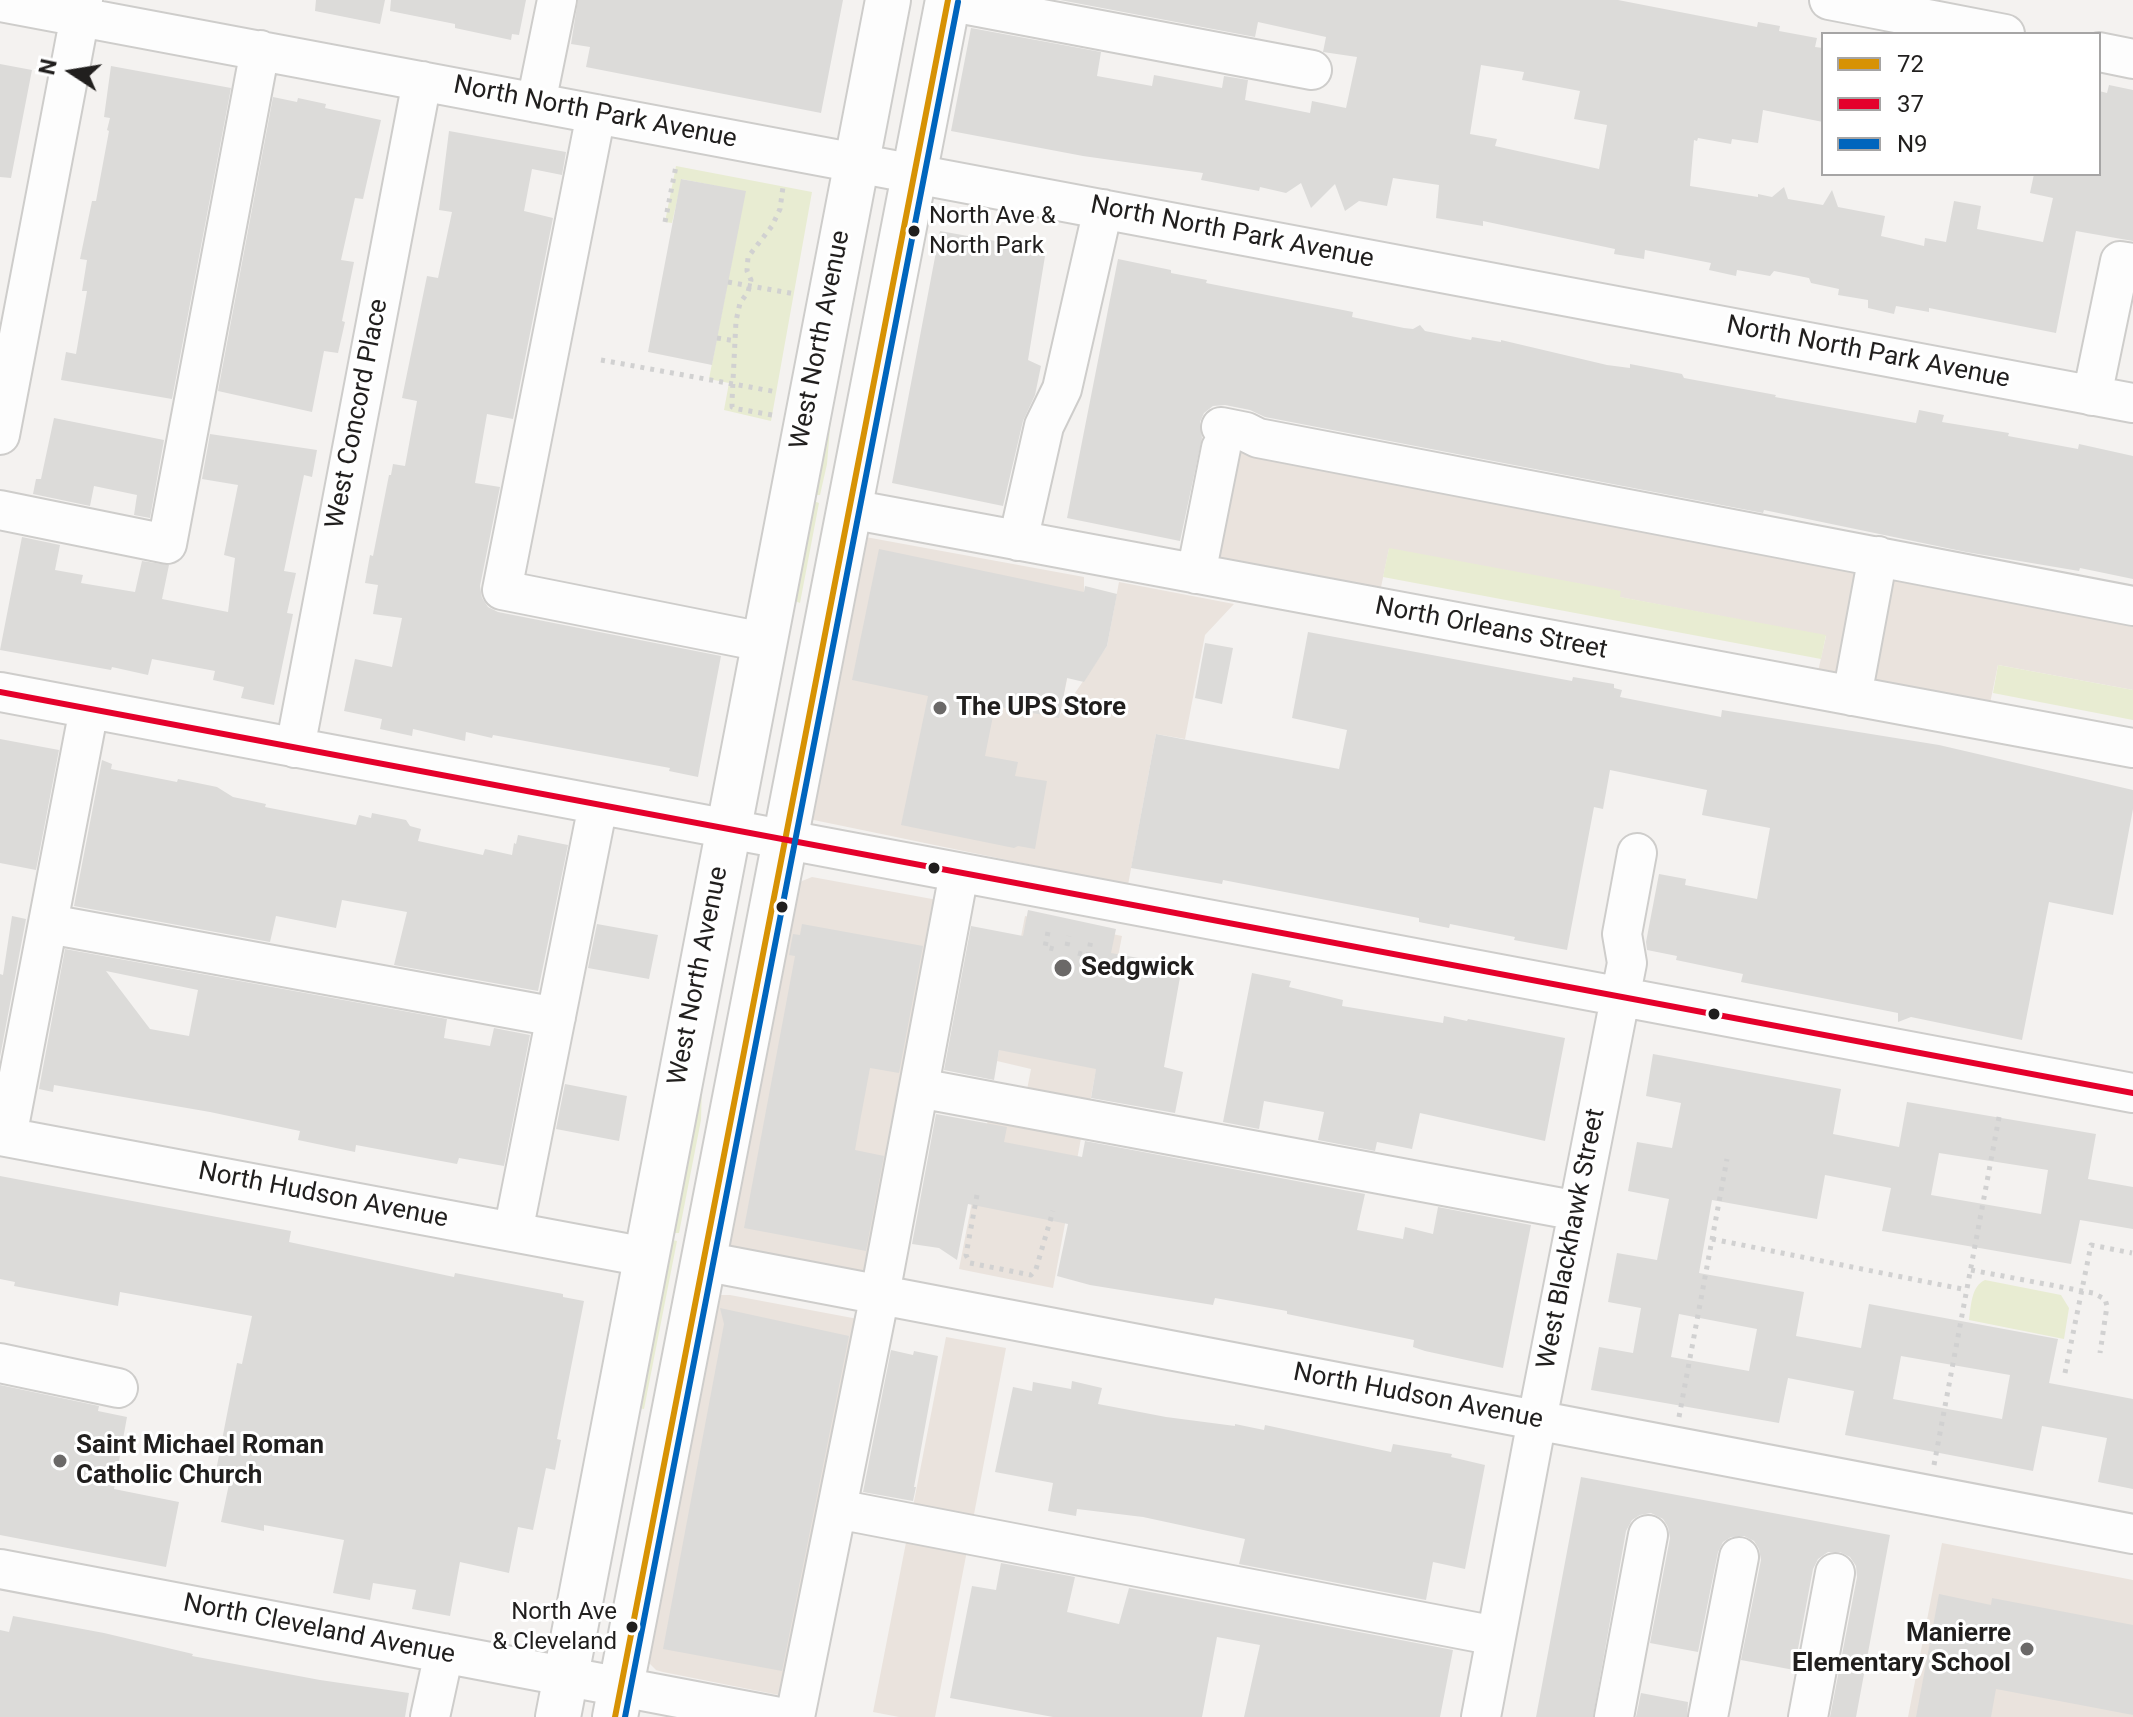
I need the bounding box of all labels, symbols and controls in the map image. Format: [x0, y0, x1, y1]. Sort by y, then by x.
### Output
north arrow [32, 32, 112, 112]
legend [1821, 32, 2101, 176]
text: 72 [1897, 50, 1924, 78]
text: N [34, 57, 62, 77]
street label: North North Park Avenue [451, 70, 739, 156]
text: 37 [1897, 90, 1924, 118]
text: N9 [1897, 130, 1928, 158]
street label: North North Park Avenue [1088, 190, 1376, 276]
place label: North Ave & North Park [929, 203, 1056, 259]
marker: North Ave & North Park [906, 223, 922, 239]
street label: West North Avenue [785, 228, 857, 452]
street label: West Concord Place [320, 297, 396, 531]
street label: North North Park Avenue [1724, 310, 2012, 396]
street label: North Orleans Street [1372, 591, 1610, 667]
place label: The UPS Store [956, 692, 1126, 724]
marker: The UPS Store [931, 699, 949, 717]
unlabelled marker [926, 860, 942, 876]
street label: West North Avenue [663, 864, 735, 1088]
unlabelled marker [774, 899, 790, 915]
place label: Sedgwick [1081, 952, 1194, 984]
marker: Sedgwick [1052, 957, 1074, 979]
unlabelled marker [1706, 1006, 1722, 1022]
street label: West Blackhawk Street [1531, 1106, 1613, 1372]
street label: North Hudson Avenue [195, 1156, 451, 1236]
street label: North Hudson Avenue [1290, 1357, 1546, 1437]
place label: Saint Michael Roman Catholic Church [76, 1430, 324, 1492]
marker: Saint Michael Roman Catholic Church [51, 1452, 69, 1470]
street label: North Cleveland Avenue [180, 1588, 458, 1672]
place label: North Ave & Cleveland [492, 1599, 617, 1655]
place label: Manierre Elementary School [1792, 1618, 2011, 1680]
marker: North Ave & Cleveland [624, 1619, 640, 1635]
marker: Manierre Elementary School [2018, 1640, 2036, 1658]

